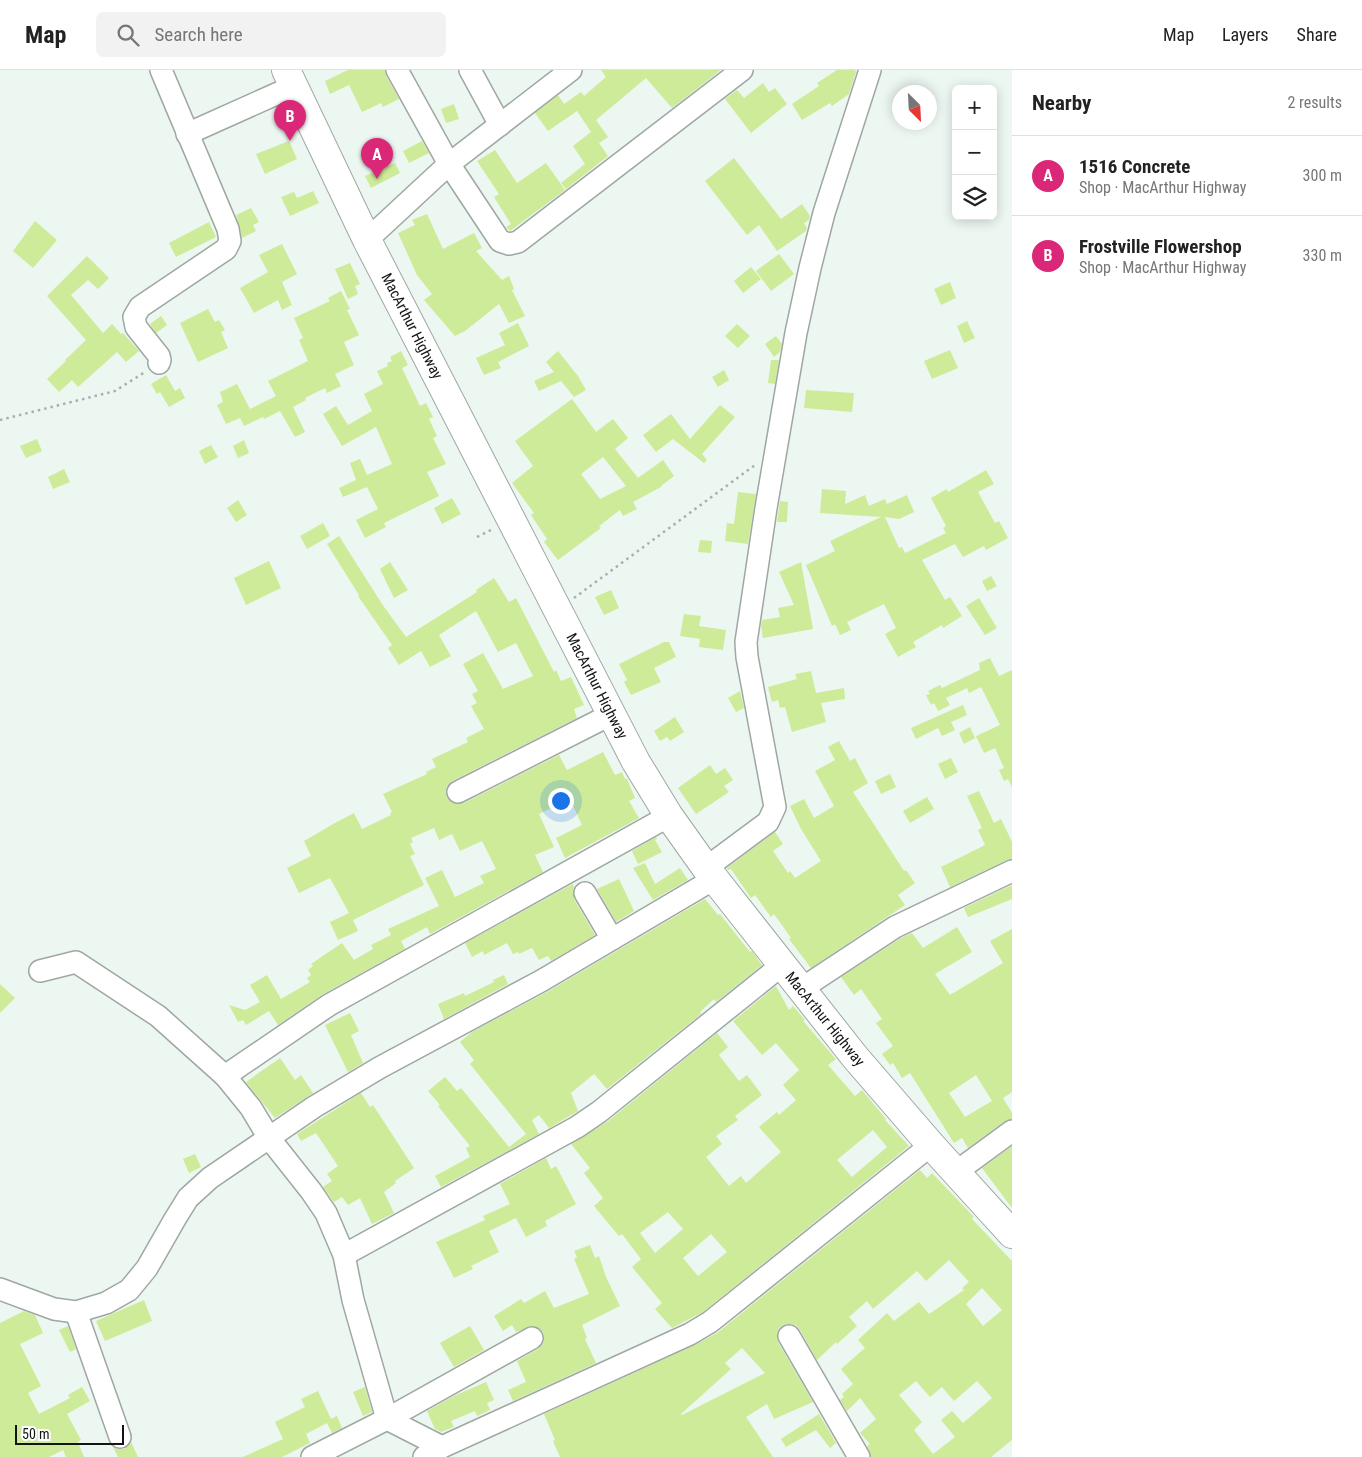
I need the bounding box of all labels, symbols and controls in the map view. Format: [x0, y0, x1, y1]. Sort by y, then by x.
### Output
search box [96, 12, 446, 57]
text: Map [25, 21, 66, 49]
icon: search [114, 21, 142, 49]
text: Search here [154, 23, 243, 46]
text: Map [1163, 24, 1194, 45]
text: Layers [1222, 24, 1269, 45]
text: Share [1297, 24, 1337, 45]
north arrow [892, 85, 937, 130]
map controls [952, 85, 997, 220]
button: + [952, 85, 997, 130]
text: Nearby [1032, 91, 1091, 115]
text: 2 results [1287, 93, 1342, 112]
pin: B [274, 100, 306, 141]
button: − [952, 130, 997, 175]
pin: A [361, 138, 393, 179]
text: 1516 Concrete [1079, 155, 1190, 178]
text: A [1043, 166, 1053, 185]
text: 300 m [1303, 166, 1342, 185]
button: layers [952, 175, 997, 220]
text: Shop · MacArthur Highway [1079, 178, 1246, 197]
text: Frostville Flowershop [1079, 235, 1242, 258]
text: B [1044, 246, 1052, 265]
text: 330 m [1303, 246, 1342, 265]
text: Shop · MacArthur Highway [1079, 258, 1246, 277]
street label: MacArthur Highway [378, 270, 446, 382]
street label: MacArthur Highway [563, 630, 631, 742]
your location [548, 788, 574, 814]
street label: MacArthur Highway [781, 968, 869, 1070]
scale bar [15, 1422, 124, 1445]
text: 50 m [22, 1426, 50, 1442]

